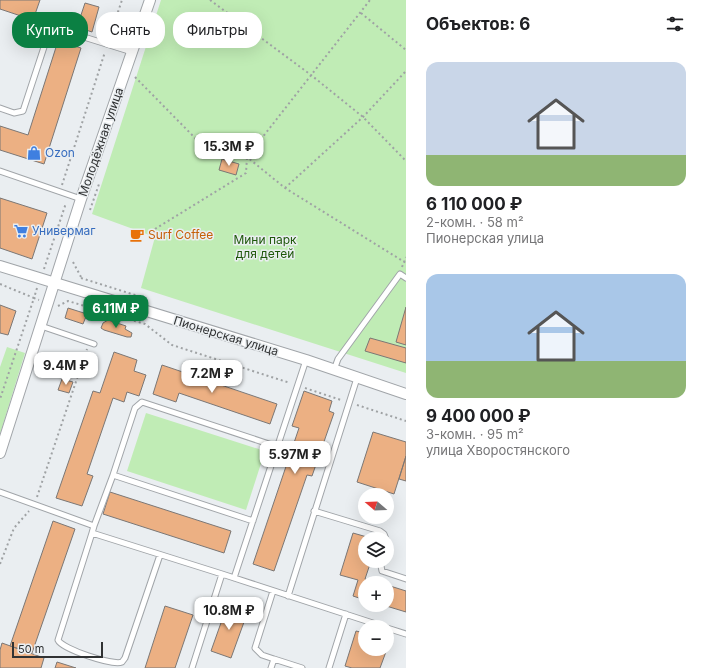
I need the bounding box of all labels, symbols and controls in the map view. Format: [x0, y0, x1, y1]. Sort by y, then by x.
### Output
chip: Купить [12, 12, 88, 48]
chip: Снять [96, 12, 165, 48]
chip: Фильтры [173, 12, 262, 48]
icon: filters [664, 13, 686, 35]
text: Объектов: 6 [426, 14, 530, 34]
street label: Молодёжная улица [75, 85, 126, 198]
icon: home [520, 88, 592, 160]
pin: 15.3M ₽ [192, 133, 266, 167]
text: 15.3M ₽ [204, 138, 254, 154]
shop icon: Ozon [26, 145, 42, 161]
place label: Ozon [45, 145, 75, 160]
text: 6 110 000 ₽ [426, 194, 522, 214]
text: 2-комн. · 58 m² [426, 214, 524, 230]
supermarket icon: Универмаг [13, 223, 29, 239]
place label: Универмаг [32, 223, 96, 238]
cafe icon: Surf Coffee [129, 227, 145, 243]
place label: Surf Coffee [148, 227, 213, 242]
text: Пионерская улица [426, 230, 544, 246]
park label: Мини парк для детей [233, 232, 297, 261]
pin: 6.11M ₽ [79, 295, 153, 329]
text: 6.11M ₽ [92, 300, 140, 316]
icon: home [520, 300, 592, 372]
street label: Пионерская улица [172, 312, 280, 359]
pin: 9.4M ₽ [33, 352, 99, 386]
text: 9.4M ₽ [43, 357, 89, 373]
pin: 7.2M ₽ [179, 360, 245, 394]
text: 7.2M ₽ [190, 365, 234, 381]
text: 9 400 000 ₽ [426, 406, 531, 426]
text: 3-комн. · 95 m² [426, 426, 524, 442]
pin: 5.97M ₽ [258, 441, 332, 475]
text: улица Хворостянского [426, 442, 570, 458]
text: 5.97M ₽ [269, 446, 321, 462]
north arrow [358, 488, 394, 524]
map controls [358, 488, 394, 656]
button: layers [358, 532, 394, 568]
button: + [358, 576, 394, 612]
pin: 10.8M ₽ [192, 597, 266, 631]
text: 10.8M ₽ [203, 602, 255, 618]
button: − [358, 620, 394, 656]
scale bar [12, 640, 103, 659]
text: 50 m [18, 642, 44, 656]

